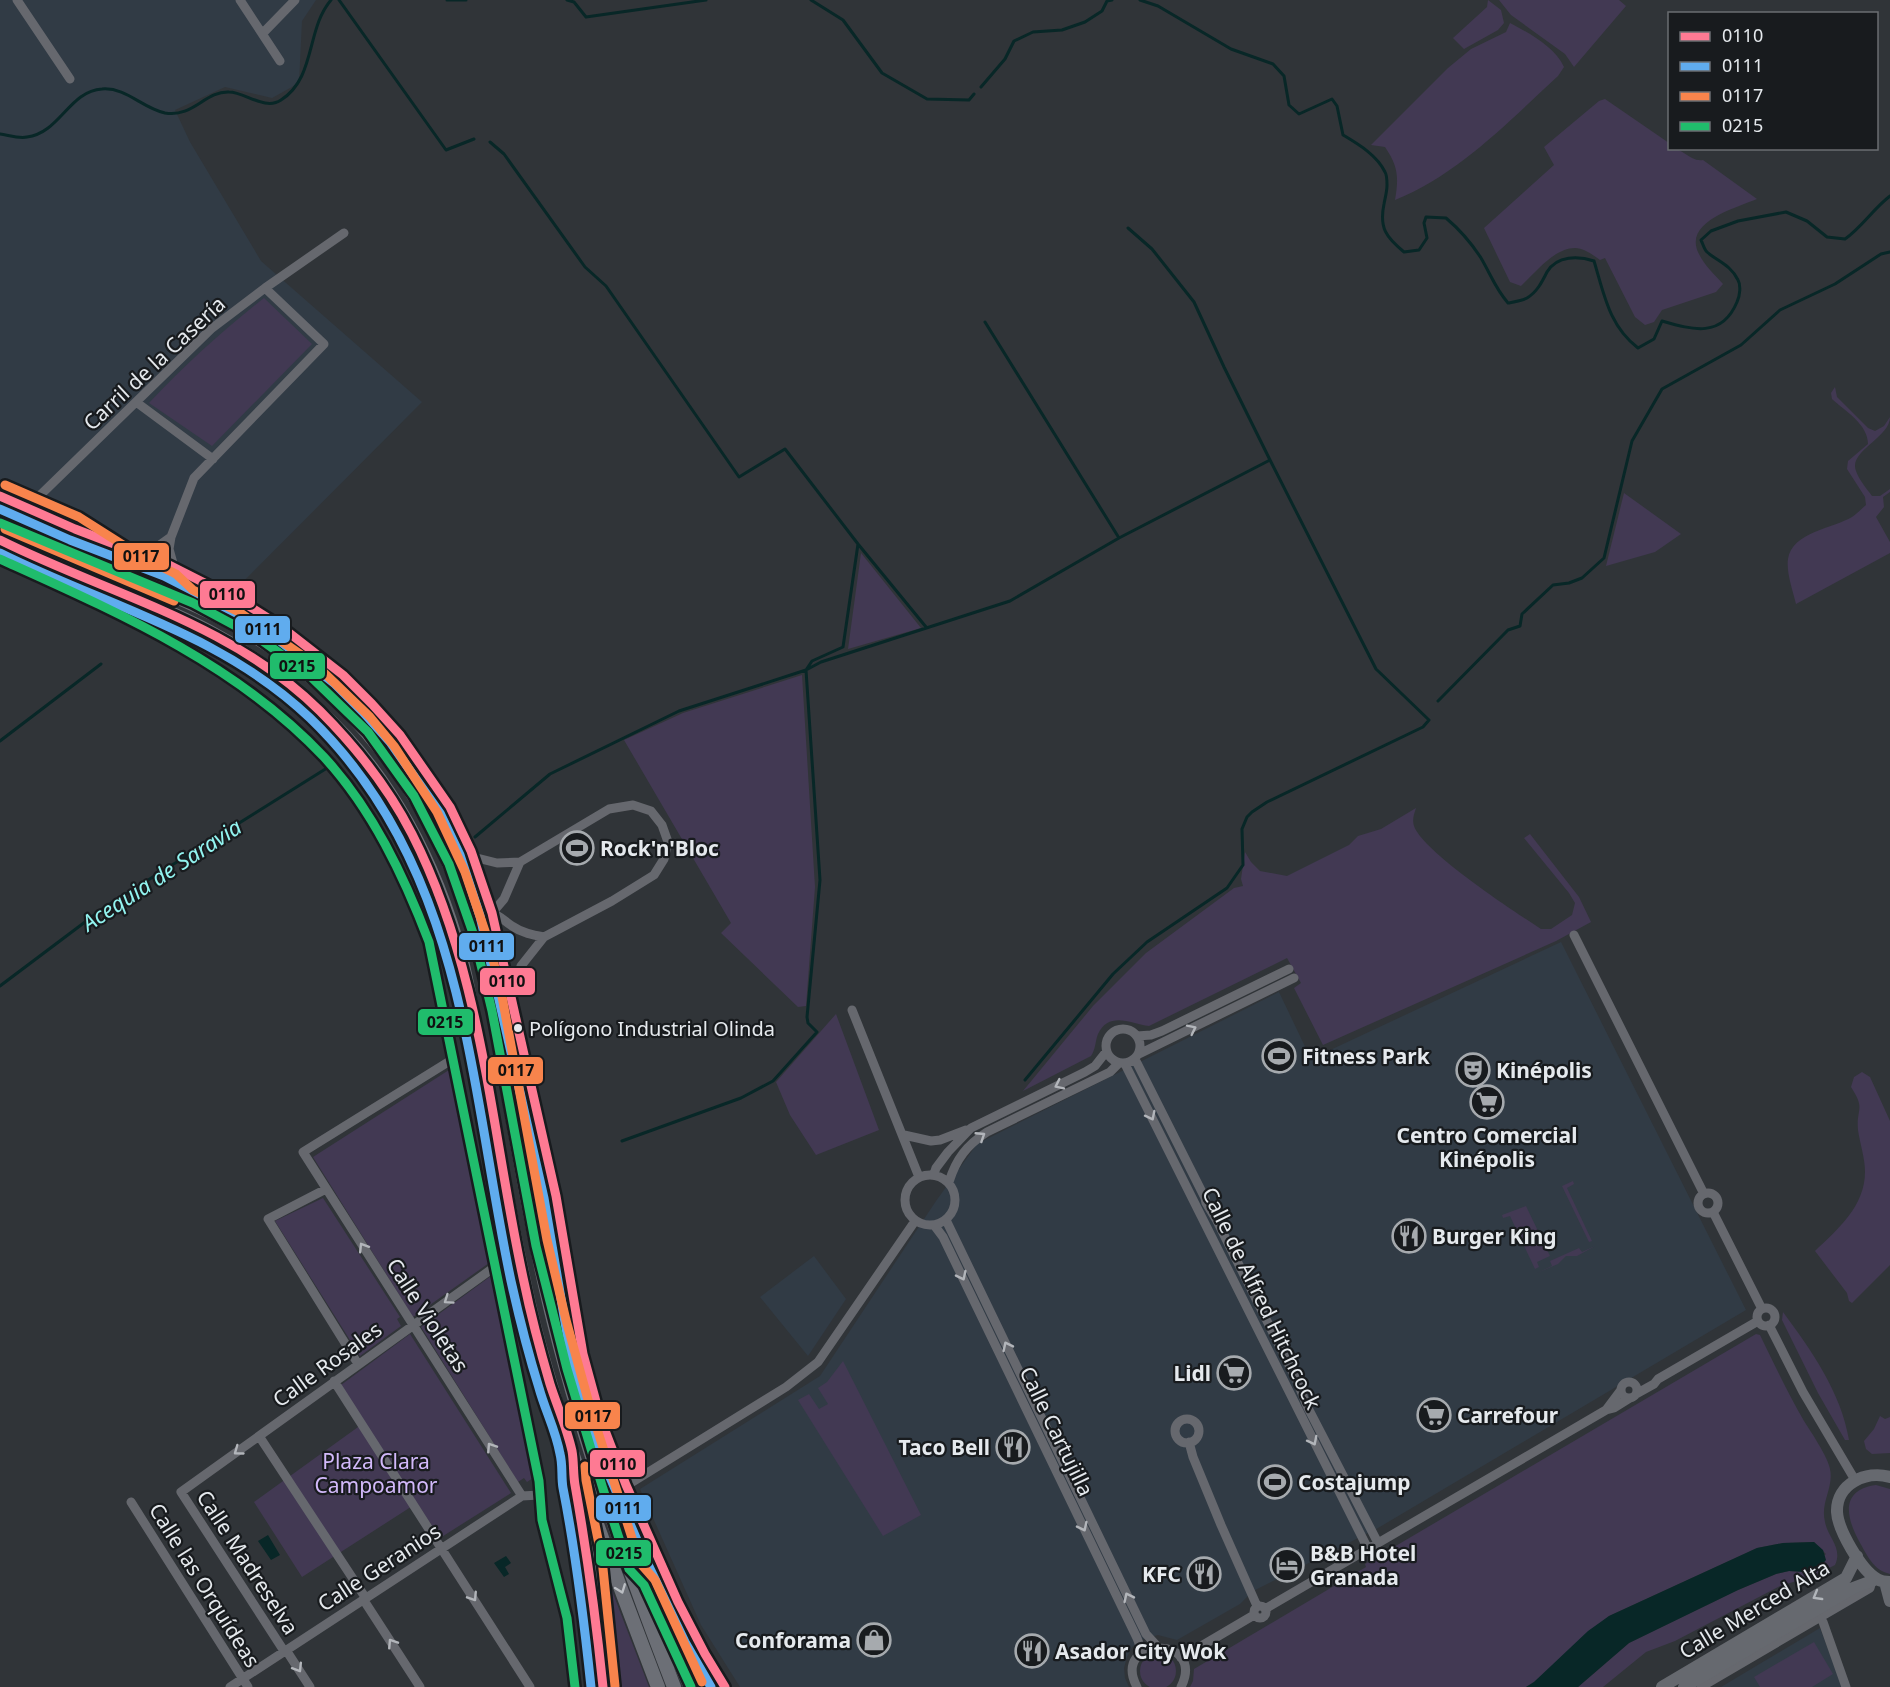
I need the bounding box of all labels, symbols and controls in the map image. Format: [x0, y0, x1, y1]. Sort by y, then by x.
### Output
legend [1668, 12, 1878, 150]
text: 0110 [1722, 23, 1763, 47]
text: 0111 [1722, 53, 1763, 77]
text: 0117 [1722, 83, 1763, 107]
text: 0215 [1722, 113, 1763, 137]
street label: Carril de la Casería [77, 290, 231, 436]
line badge: 0117 [113, 542, 170, 571]
text: 0117 [123, 545, 159, 567]
line badge: 0110 [199, 580, 256, 609]
text: 0110 [209, 583, 245, 605]
line badge: 0111 [234, 615, 291, 644]
text: 0111 [245, 618, 281, 640]
line badge: 0215 [269, 652, 326, 680]
text: 0215 [279, 655, 315, 677]
water label: Acequia de Saravia [74, 811, 247, 938]
sports icon: Rock'n'Bloc [559, 830, 595, 866]
place label: Rock'n'Bloc [600, 834, 719, 862]
line badge: 0111 [458, 932, 515, 961]
text: 0111 [469, 935, 505, 957]
line badge: 0110 [479, 967, 536, 996]
text: 0110 [489, 970, 525, 992]
line badge: 0215 [417, 1008, 474, 1036]
text: 0215 [427, 1011, 463, 1033]
place label: Polígono Industrial Olinda [529, 1015, 775, 1042]
marker: Polígono Industrial Olinda [512, 1022, 524, 1034]
one-way arrow [1185, 1024, 1196, 1036]
sports icon: Fitness Park [1261, 1038, 1297, 1074]
place label: Fitness Park [1302, 1042, 1431, 1070]
theatre icon: Kinépolis [1455, 1052, 1491, 1088]
line badge: 0117 [487, 1056, 544, 1085]
place label: Kinépolis [1496, 1056, 1592, 1084]
text: 0117 [498, 1059, 534, 1081]
one-way arrow [1055, 1077, 1066, 1089]
supermarket icon: Centro Comercial Kinépolis [1469, 1084, 1505, 1120]
one-way arrow [1144, 1110, 1155, 1120]
place label: Centro Comercial Kinépolis [1397, 1121, 1577, 1173]
one-way arrow [975, 1132, 986, 1143]
street label: Calle de Alfred Hitchcock [1196, 1182, 1328, 1414]
restaurant icon: Burger King [1391, 1218, 1427, 1254]
place label: Burger King [1432, 1222, 1557, 1250]
one-way arrow [359, 1243, 371, 1253]
street label: Calle Violetas [381, 1253, 475, 1377]
one-way arrow [954, 1270, 966, 1281]
one-way arrow [443, 1293, 454, 1304]
street label: Calle Rosales [267, 1315, 387, 1413]
one-way arrow [1002, 1342, 1014, 1353]
supermarket icon: Lidl [1216, 1355, 1252, 1391]
place label: Lidl [1173, 1359, 1211, 1387]
street label: Calle Cartujilla [1014, 1362, 1100, 1500]
supermarket icon: Carrefour [1416, 1397, 1452, 1433]
line badge: 0117 [564, 1401, 621, 1430]
place label: Carrefour [1457, 1401, 1559, 1429]
text: 0117 [575, 1405, 611, 1427]
restaurant icon: Taco Bell [995, 1429, 1031, 1465]
place label: Taco Bell [899, 1433, 990, 1461]
one-way arrow [1306, 1434, 1318, 1445]
one-way arrow [234, 1443, 245, 1454]
one-way arrow [486, 1443, 498, 1453]
park label: Plaza Clara Campoamor [314, 1447, 438, 1499]
line badge: 0110 [589, 1449, 646, 1478]
text: 0110 [600, 1453, 636, 1475]
sports icon: Costajump [1257, 1464, 1293, 1500]
place label: Costajump [1298, 1468, 1411, 1496]
street label: Calle Madreselva [191, 1484, 305, 1640]
line badge: 0111 [595, 1494, 652, 1522]
text: 0111 [605, 1497, 641, 1519]
street label: Calle las Orquídeas [143, 1498, 267, 1672]
street label: Calle Geranios [312, 1517, 446, 1617]
one-way arrow [1076, 1521, 1088, 1532]
line badge: 0215 [595, 1539, 652, 1567]
place label: B&B Hotel Granada [1310, 1539, 1416, 1591]
text: 0215 [606, 1542, 642, 1564]
hotel icon: B&B Hotel Granada [1269, 1547, 1305, 1583]
street label: Calle Merced Alta [1674, 1553, 1834, 1665]
restaurant icon: KFC [1186, 1556, 1222, 1592]
place label: KFC [1142, 1560, 1181, 1588]
one-way arrow [614, 1582, 626, 1593]
one-way arrow [1813, 1589, 1823, 1600]
one-way arrow [466, 1590, 477, 1601]
one-way arrow [1124, 1593, 1136, 1604]
shop icon: Conforama [856, 1622, 892, 1658]
place label: Conforama [735, 1626, 851, 1654]
restaurant icon: Asador City Wok [1014, 1633, 1050, 1669]
place label: Asador City Wok [1055, 1637, 1227, 1665]
one-way arrow [387, 1639, 399, 1649]
one-way arrow [291, 1661, 302, 1672]

